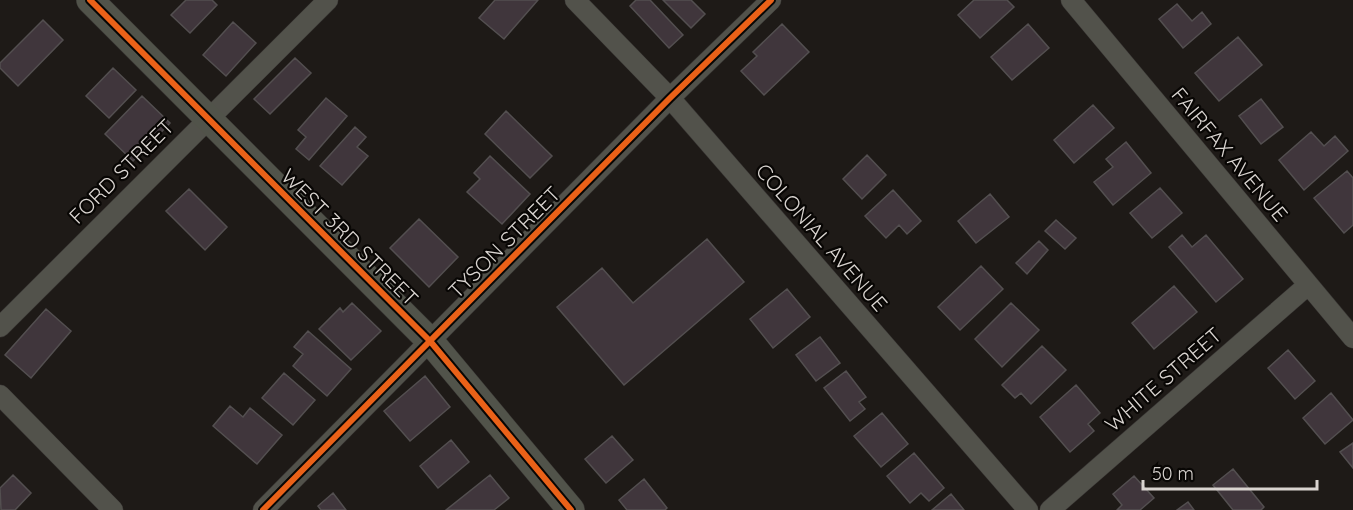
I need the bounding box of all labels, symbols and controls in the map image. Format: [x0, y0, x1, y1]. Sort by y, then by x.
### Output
street label: FAIRFAX AVENUE [1166, 82, 1294, 226]
street label: FORD STREET [63, 113, 179, 229]
street label: COLONIAL AVENUE [751, 158, 893, 316]
street label: WEST 3RD STREET [276, 163, 424, 311]
street label: TYSON STREET [442, 180, 566, 304]
street label: WHITE STREET [1099, 321, 1227, 437]
scale bar [1143, 453, 1317, 491]
text: 50 m [1152, 462, 1194, 485]

